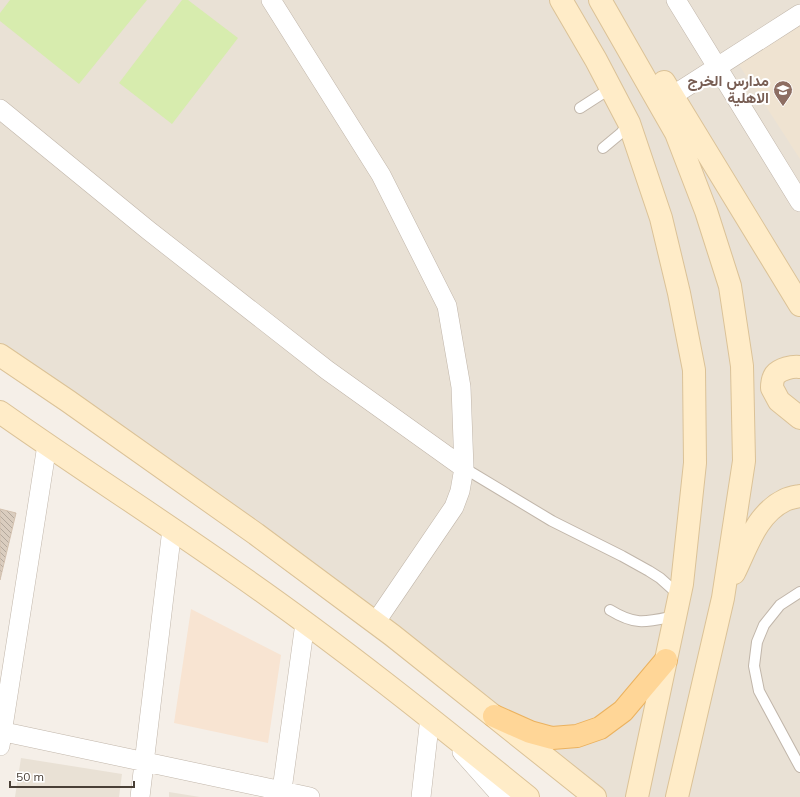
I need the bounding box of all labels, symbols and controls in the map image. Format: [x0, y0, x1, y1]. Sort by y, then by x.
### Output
place label: مدارس الخرج الاهلية [688, 71, 769, 107]
school or university icon: مدارس الخرج الاهلية [772, 79, 794, 107]
scale bar [10, 763, 134, 789]
text: 50 m [16, 769, 44, 784]

